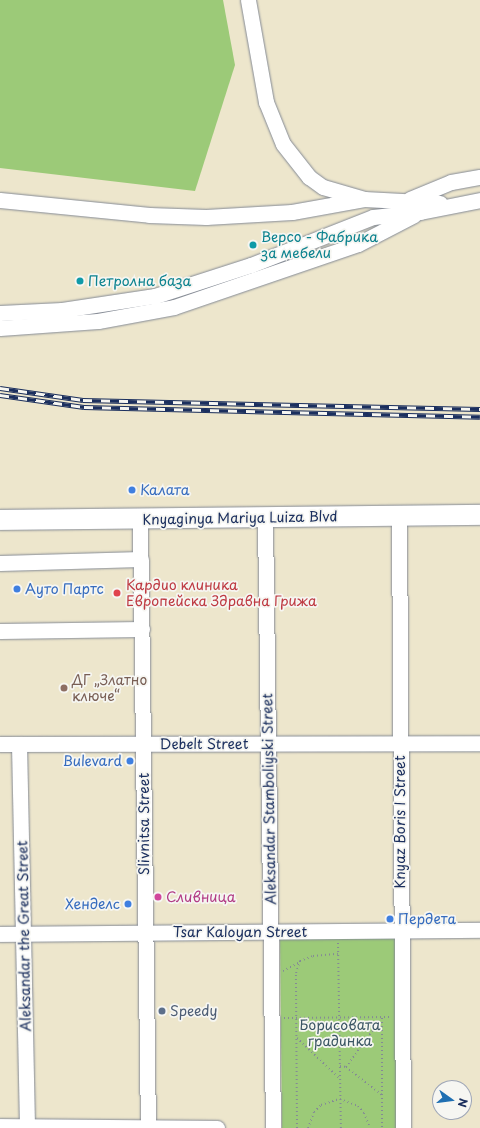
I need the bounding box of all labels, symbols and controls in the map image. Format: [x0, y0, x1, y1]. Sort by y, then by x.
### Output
place label: Версо - Фабрика за мебели [261, 229, 379, 262]
marker: Версо - Фабрика за мебели [248, 240, 258, 250]
place label: Петролна база [88, 273, 191, 289]
marker: Петролна база [75, 276, 85, 286]
place label: Калата [140, 482, 190, 498]
marker: Калата [127, 485, 137, 495]
street label: Knyaginya Mariya Luiza Blvd [142, 508, 338, 528]
place label: Кардио клиника Европейска Здравна Грижа [126, 577, 319, 610]
place label: Ауто Партс [25, 581, 104, 597]
marker: Ауто Партс [12, 584, 22, 594]
marker: Кардио клиника Европейска Здравна Грижа [111, 587, 123, 599]
place label: ДГ „Златно ключе“ [72, 672, 148, 704]
marker: ДГ „Златно ключе“ [59, 683, 69, 693]
street label: Aleksandar Stamboliyski Street [259, 692, 279, 906]
street label: Debelt Street [159, 736, 249, 752]
place label: Bulevard [63, 753, 122, 769]
street label: Knyaz Boris I Street [392, 755, 408, 889]
marker: Bulevard [125, 756, 135, 766]
street label: Slivnitsa Street [136, 772, 152, 876]
street label: Aleksandar the Great Street [14, 840, 34, 1032]
place label: Сливница [166, 889, 236, 905]
marker: Сливница [153, 892, 163, 902]
place label: Хенделс [65, 896, 120, 912]
marker: Хенделс [123, 899, 133, 909]
place label: Пердета [398, 911, 456, 927]
marker: Пердета [385, 914, 395, 924]
street label: Tsar Kaloyan Street [173, 924, 307, 940]
place label: Speedy [170, 1003, 217, 1019]
marker: Speedy [157, 1006, 167, 1016]
park label: Борисовата градинка [299, 1017, 381, 1050]
north arrow [432, 1080, 472, 1120]
text: N [454, 1096, 472, 1109]

